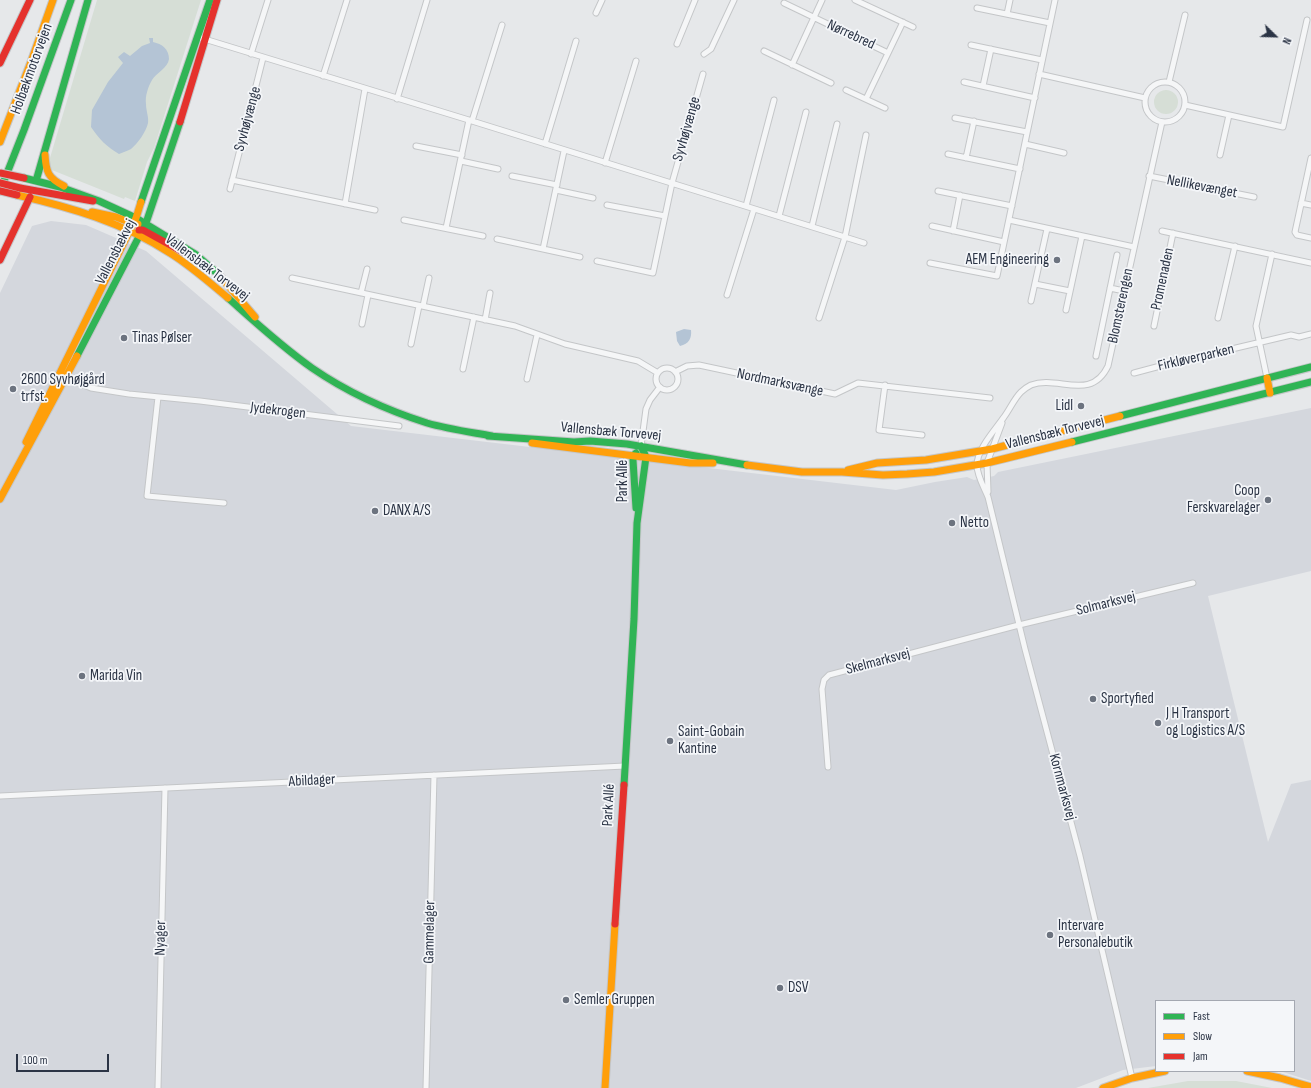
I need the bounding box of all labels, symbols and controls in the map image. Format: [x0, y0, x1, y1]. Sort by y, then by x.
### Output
street label: Nørrebred [824, 16, 878, 54]
north arrow [1255, 16, 1295, 56]
street label: Holbækmotorvejen [7, 21, 57, 117]
text: N [1279, 36, 1294, 46]
street label: Syvhøjvænge [231, 85, 265, 153]
street label: Syvhøjvænge [669, 95, 705, 163]
street label: Nellikevænget [1165, 171, 1239, 203]
street label: Vallensbækvej [92, 216, 140, 288]
street label: Vallensbæk Torvevej [161, 231, 253, 305]
street label: Promenaden [1148, 246, 1178, 312]
place label: AEM Engineering [966, 251, 1049, 269]
marker: AEM Engineering [1052, 255, 1062, 265]
street label: Blomsterengen [1104, 267, 1138, 345]
place label: Tinas Pølser [132, 329, 192, 347]
marker: Tinas Pølser [119, 333, 129, 343]
street label: Firkløverparken [1156, 340, 1236, 376]
street label: Nordmarksvænge [735, 365, 825, 401]
place label: 2600 Syvhøjgård trfst. [21, 371, 105, 406]
marker: 2600 Syvhøjgård trfst. [8, 384, 18, 394]
place label: Lidl [1056, 397, 1073, 415]
street label: Jydekrogen [249, 399, 307, 423]
marker: Lidl [1076, 401, 1086, 411]
street label: Vallensbæk Torvevej [1004, 412, 1106, 454]
street label: Vallensbæk Torvevej [560, 419, 662, 445]
street label: Park Allé [614, 460, 632, 502]
place label: Coop Ferskvarelager [1187, 482, 1260, 517]
marker: Coop Ferskvarelager [1263, 495, 1273, 505]
place label: DANX A/S [383, 502, 431, 520]
marker: DANX A/S [370, 506, 380, 516]
place label: Netto [960, 514, 989, 532]
marker: Netto [947, 518, 957, 528]
street label: Solmarksvej [1075, 588, 1137, 620]
street label: Skelmarksvej [844, 645, 912, 679]
place label: Marida Vin [90, 667, 142, 685]
marker: Marida Vin [77, 671, 87, 681]
place label: Sportyfied [1101, 690, 1154, 708]
marker: Sportyfied [1088, 694, 1098, 704]
place label: J H Transport og Logistics A/S [1166, 705, 1245, 740]
marker: J H Transport og Logistics A/S [1153, 718, 1163, 728]
place label: Saint-Gobain Kantine [678, 723, 745, 758]
marker: Saint-Gobain Kantine [665, 736, 675, 746]
street label: Kornmarksvej [1044, 752, 1080, 822]
street label: Abildager [288, 771, 336, 791]
street label: Park Allé [599, 783, 619, 827]
street label: Gammelager [420, 900, 440, 964]
place label: Intervare Personalebutik [1058, 917, 1133, 952]
street label: Nyager [152, 920, 170, 956]
marker: Intervare Personalebutik [1045, 930, 1055, 940]
place label: DSV [788, 979, 808, 997]
marker: DSV [775, 983, 785, 993]
place label: Semler Gruppen [574, 991, 655, 1009]
marker: Semler Gruppen [561, 995, 571, 1005]
legend [1155, 1000, 1295, 1072]
text: Fast [1193, 1009, 1210, 1024]
text: Slow [1193, 1029, 1212, 1044]
scale bar [18, 1046, 111, 1072]
text: Jam [1193, 1049, 1208, 1064]
text: 100 m [23, 1053, 48, 1068]

